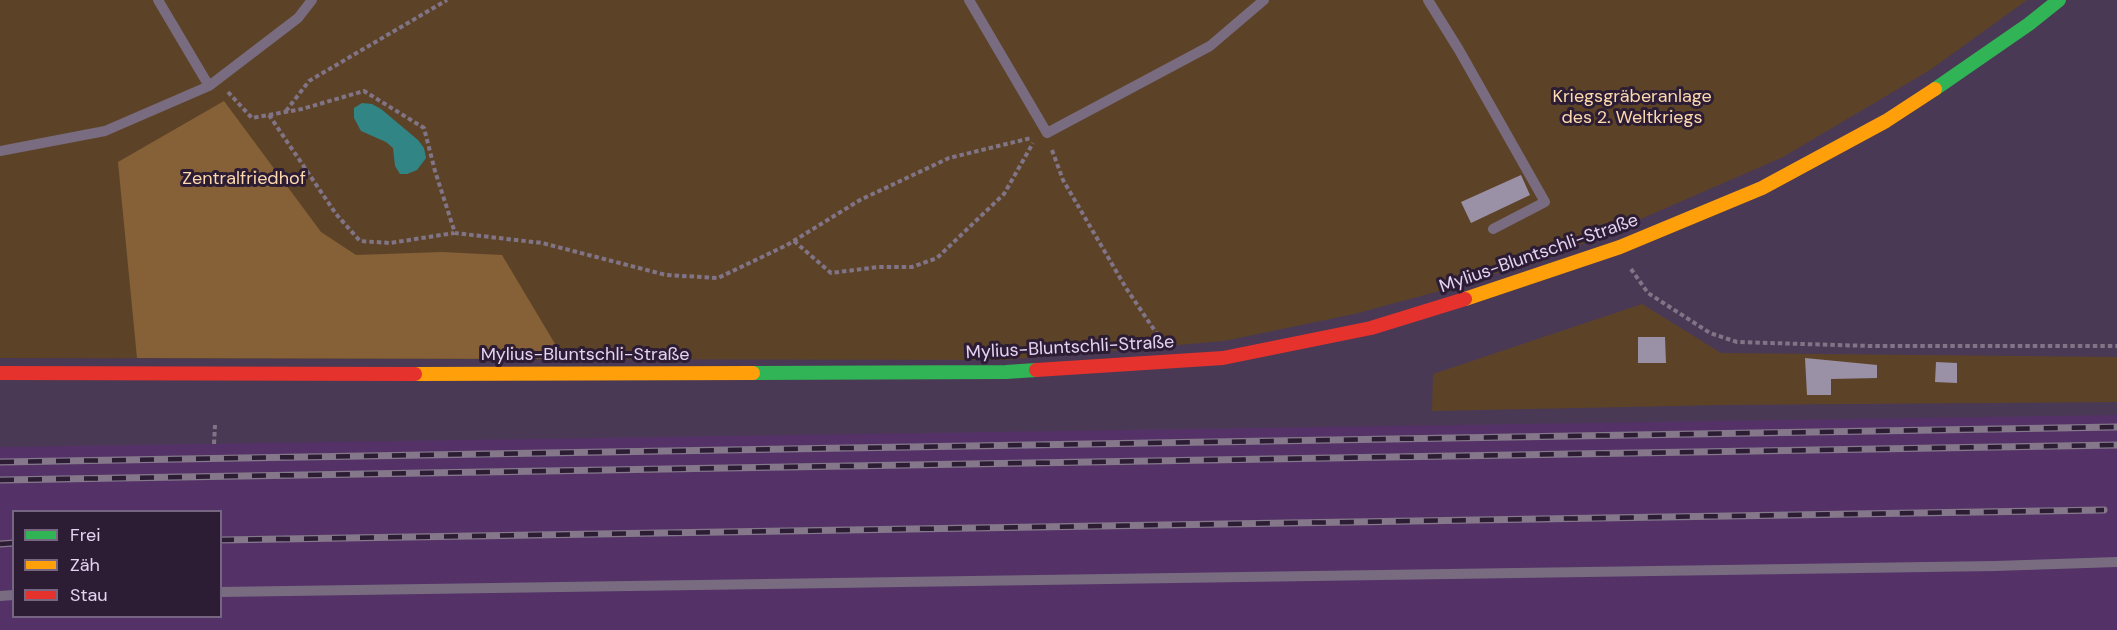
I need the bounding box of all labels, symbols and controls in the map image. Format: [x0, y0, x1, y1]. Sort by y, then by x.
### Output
park label: Kriegsgräberanlage des 2. Weltkriegs [1552, 86, 1712, 128]
park label: Zentralfriedhof [182, 168, 306, 190]
street label: Mylius-Bluntschli-Straße [1437, 210, 1641, 298]
street label: Mylius-Bluntschli-Straße [965, 332, 1175, 364]
street label: Mylius-Bluntschli-Straße [481, 344, 689, 366]
legend [12, 510, 222, 618]
text: Frei [70, 523, 101, 547]
text: Zäh [70, 553, 100, 577]
text: Stau [70, 583, 108, 607]

